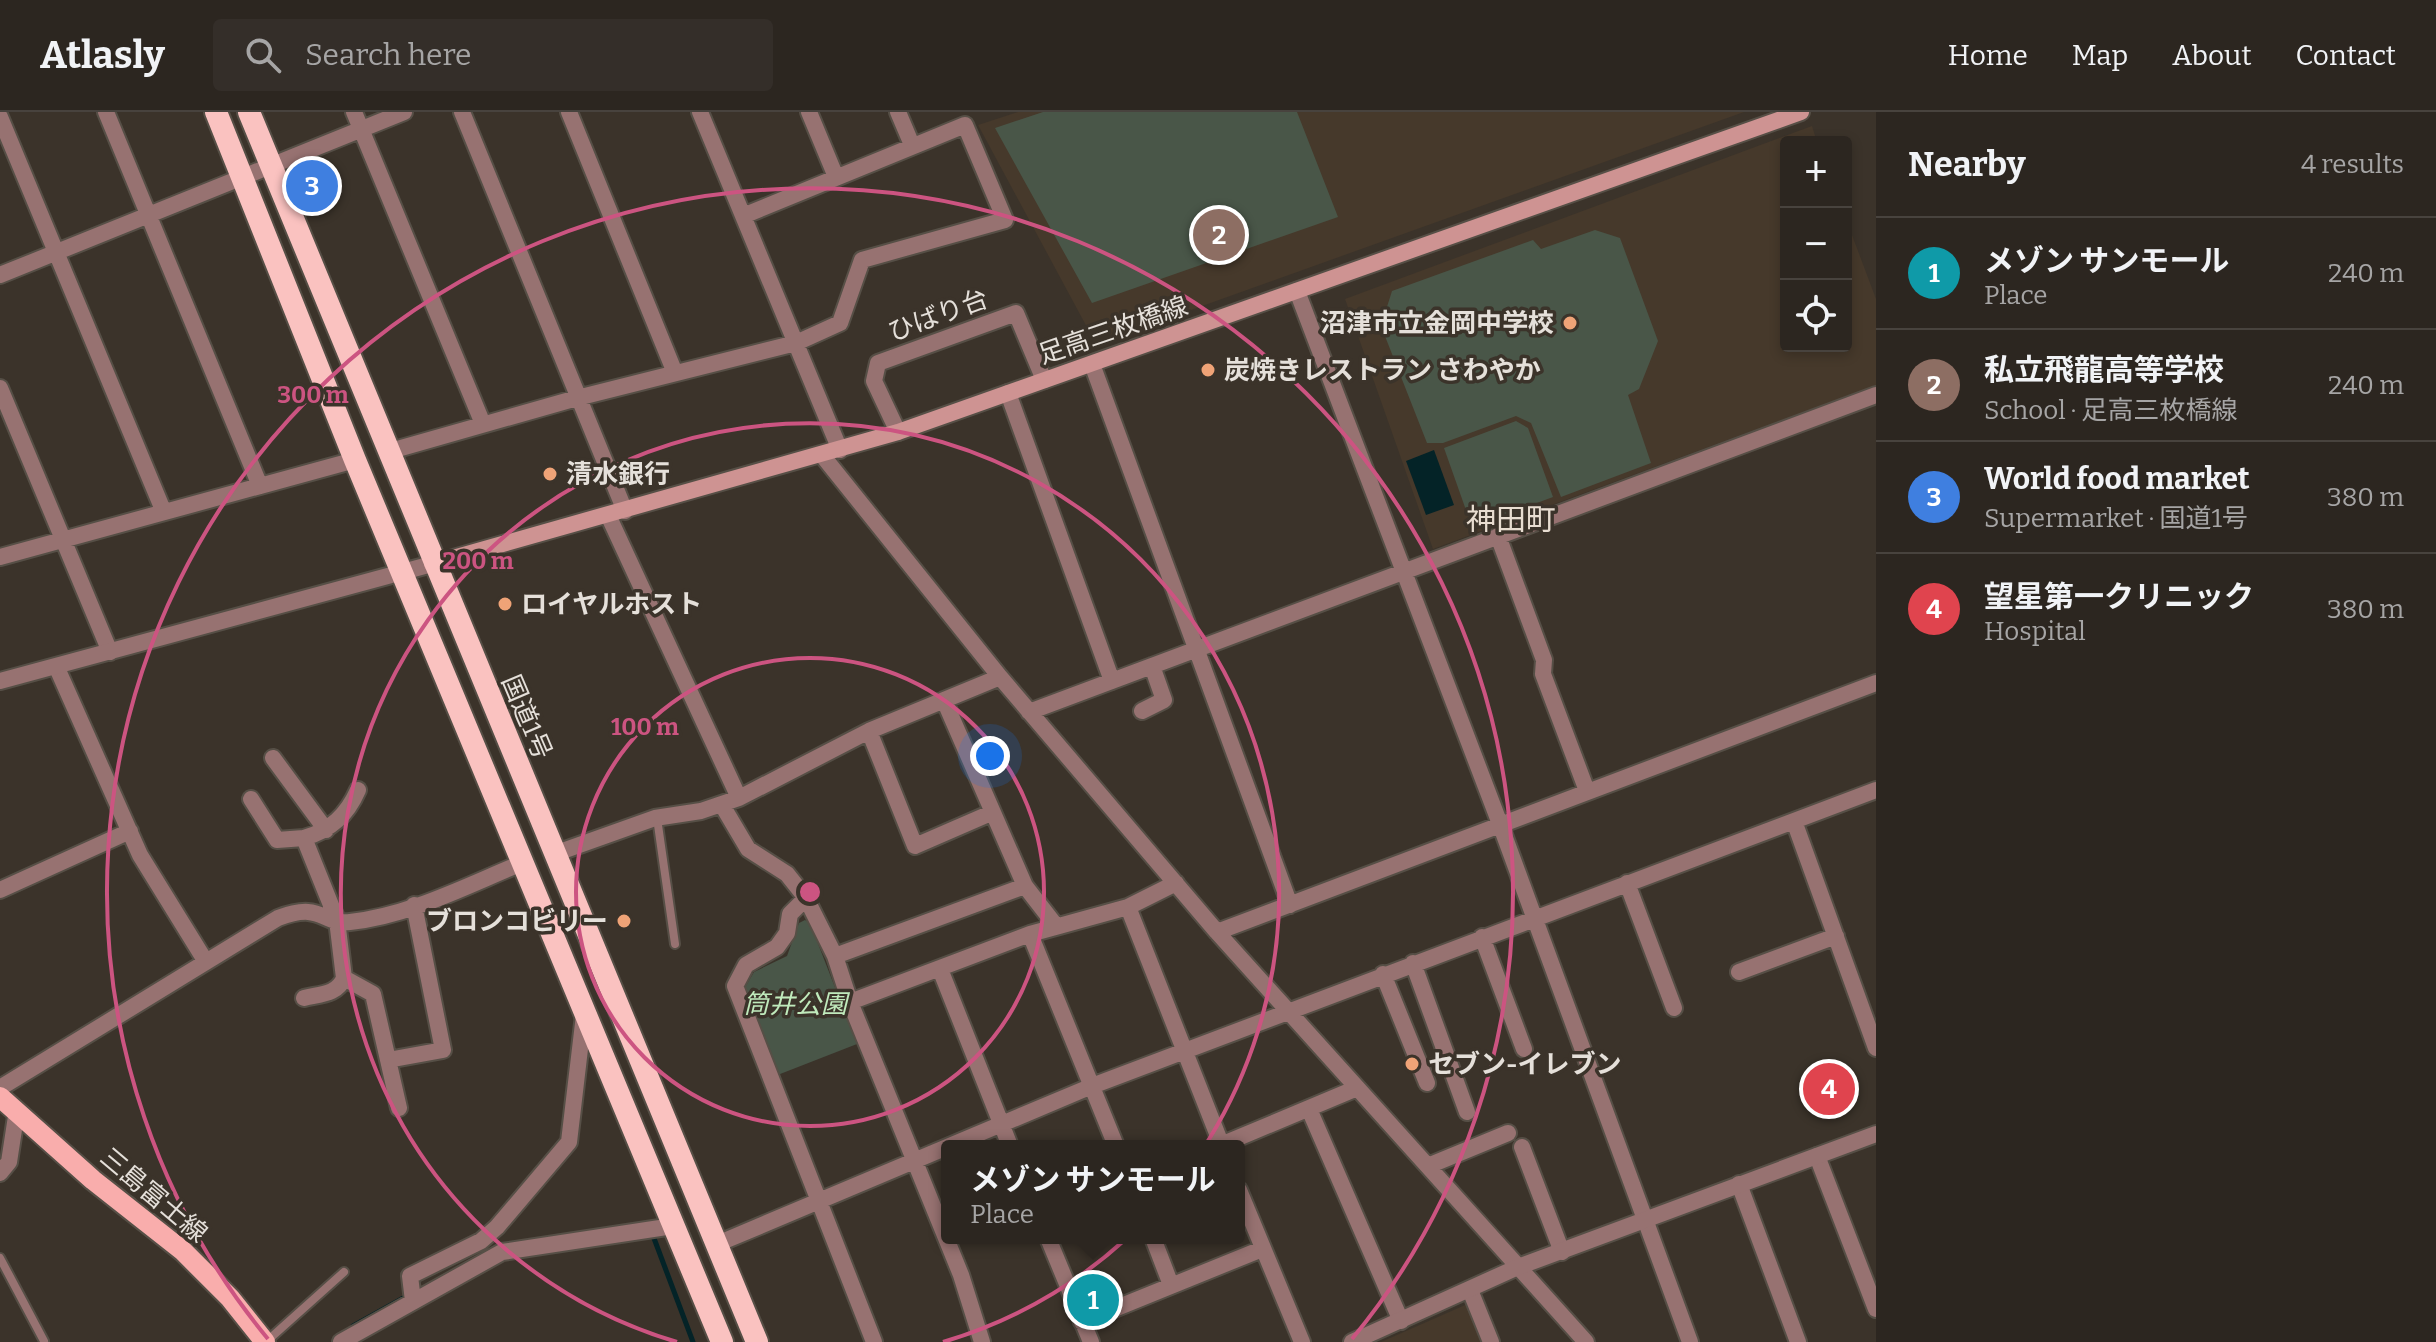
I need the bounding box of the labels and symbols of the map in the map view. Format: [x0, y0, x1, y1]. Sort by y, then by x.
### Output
pin: 3 [286, 156, 338, 216]
pin: 2 [1193, 205, 1245, 265]
street label: ひばり台 [884, 283, 992, 348]
street label: 足高三枚橋線 [1034, 290, 1192, 371]
place label: 沼津市立金岡中学校 [1320, 308, 1554, 339]
marker: 沼津市立金岡中学校 [1561, 314, 1579, 332]
place label: 炭焼きレストラン さわやか [1224, 355, 1541, 386]
marker: 炭焼きレストラン さわやか [1199, 361, 1217, 379]
text: 300 m [277, 381, 349, 409]
place label: 清水銀行 [566, 459, 670, 490]
marker: 清水銀行 [541, 465, 559, 483]
district label: 神田町 [1466, 502, 1556, 538]
text: 200 m [442, 547, 514, 575]
place label: ロイヤルホスト [521, 589, 702, 620]
marker: ロイヤルホスト [496, 595, 514, 613]
street label: 国道1号 [495, 670, 558, 764]
text: 100 m [611, 713, 679, 741]
your location [970, 736, 1010, 776]
centre of rings [796, 878, 824, 906]
place label: ブロンコビリー [426, 906, 608, 937]
marker: ブロンコビリー [615, 912, 633, 930]
park label: 筒井公園 [743, 989, 851, 1020]
place label: セブン-イレブン [1428, 1049, 1622, 1080]
marker: セブン-イレブン [1403, 1055, 1421, 1073]
pin: 4 [1803, 1059, 1855, 1119]
street label: 三島富士線 [94, 1142, 213, 1249]
pin: 1 [1067, 1270, 1119, 1330]

